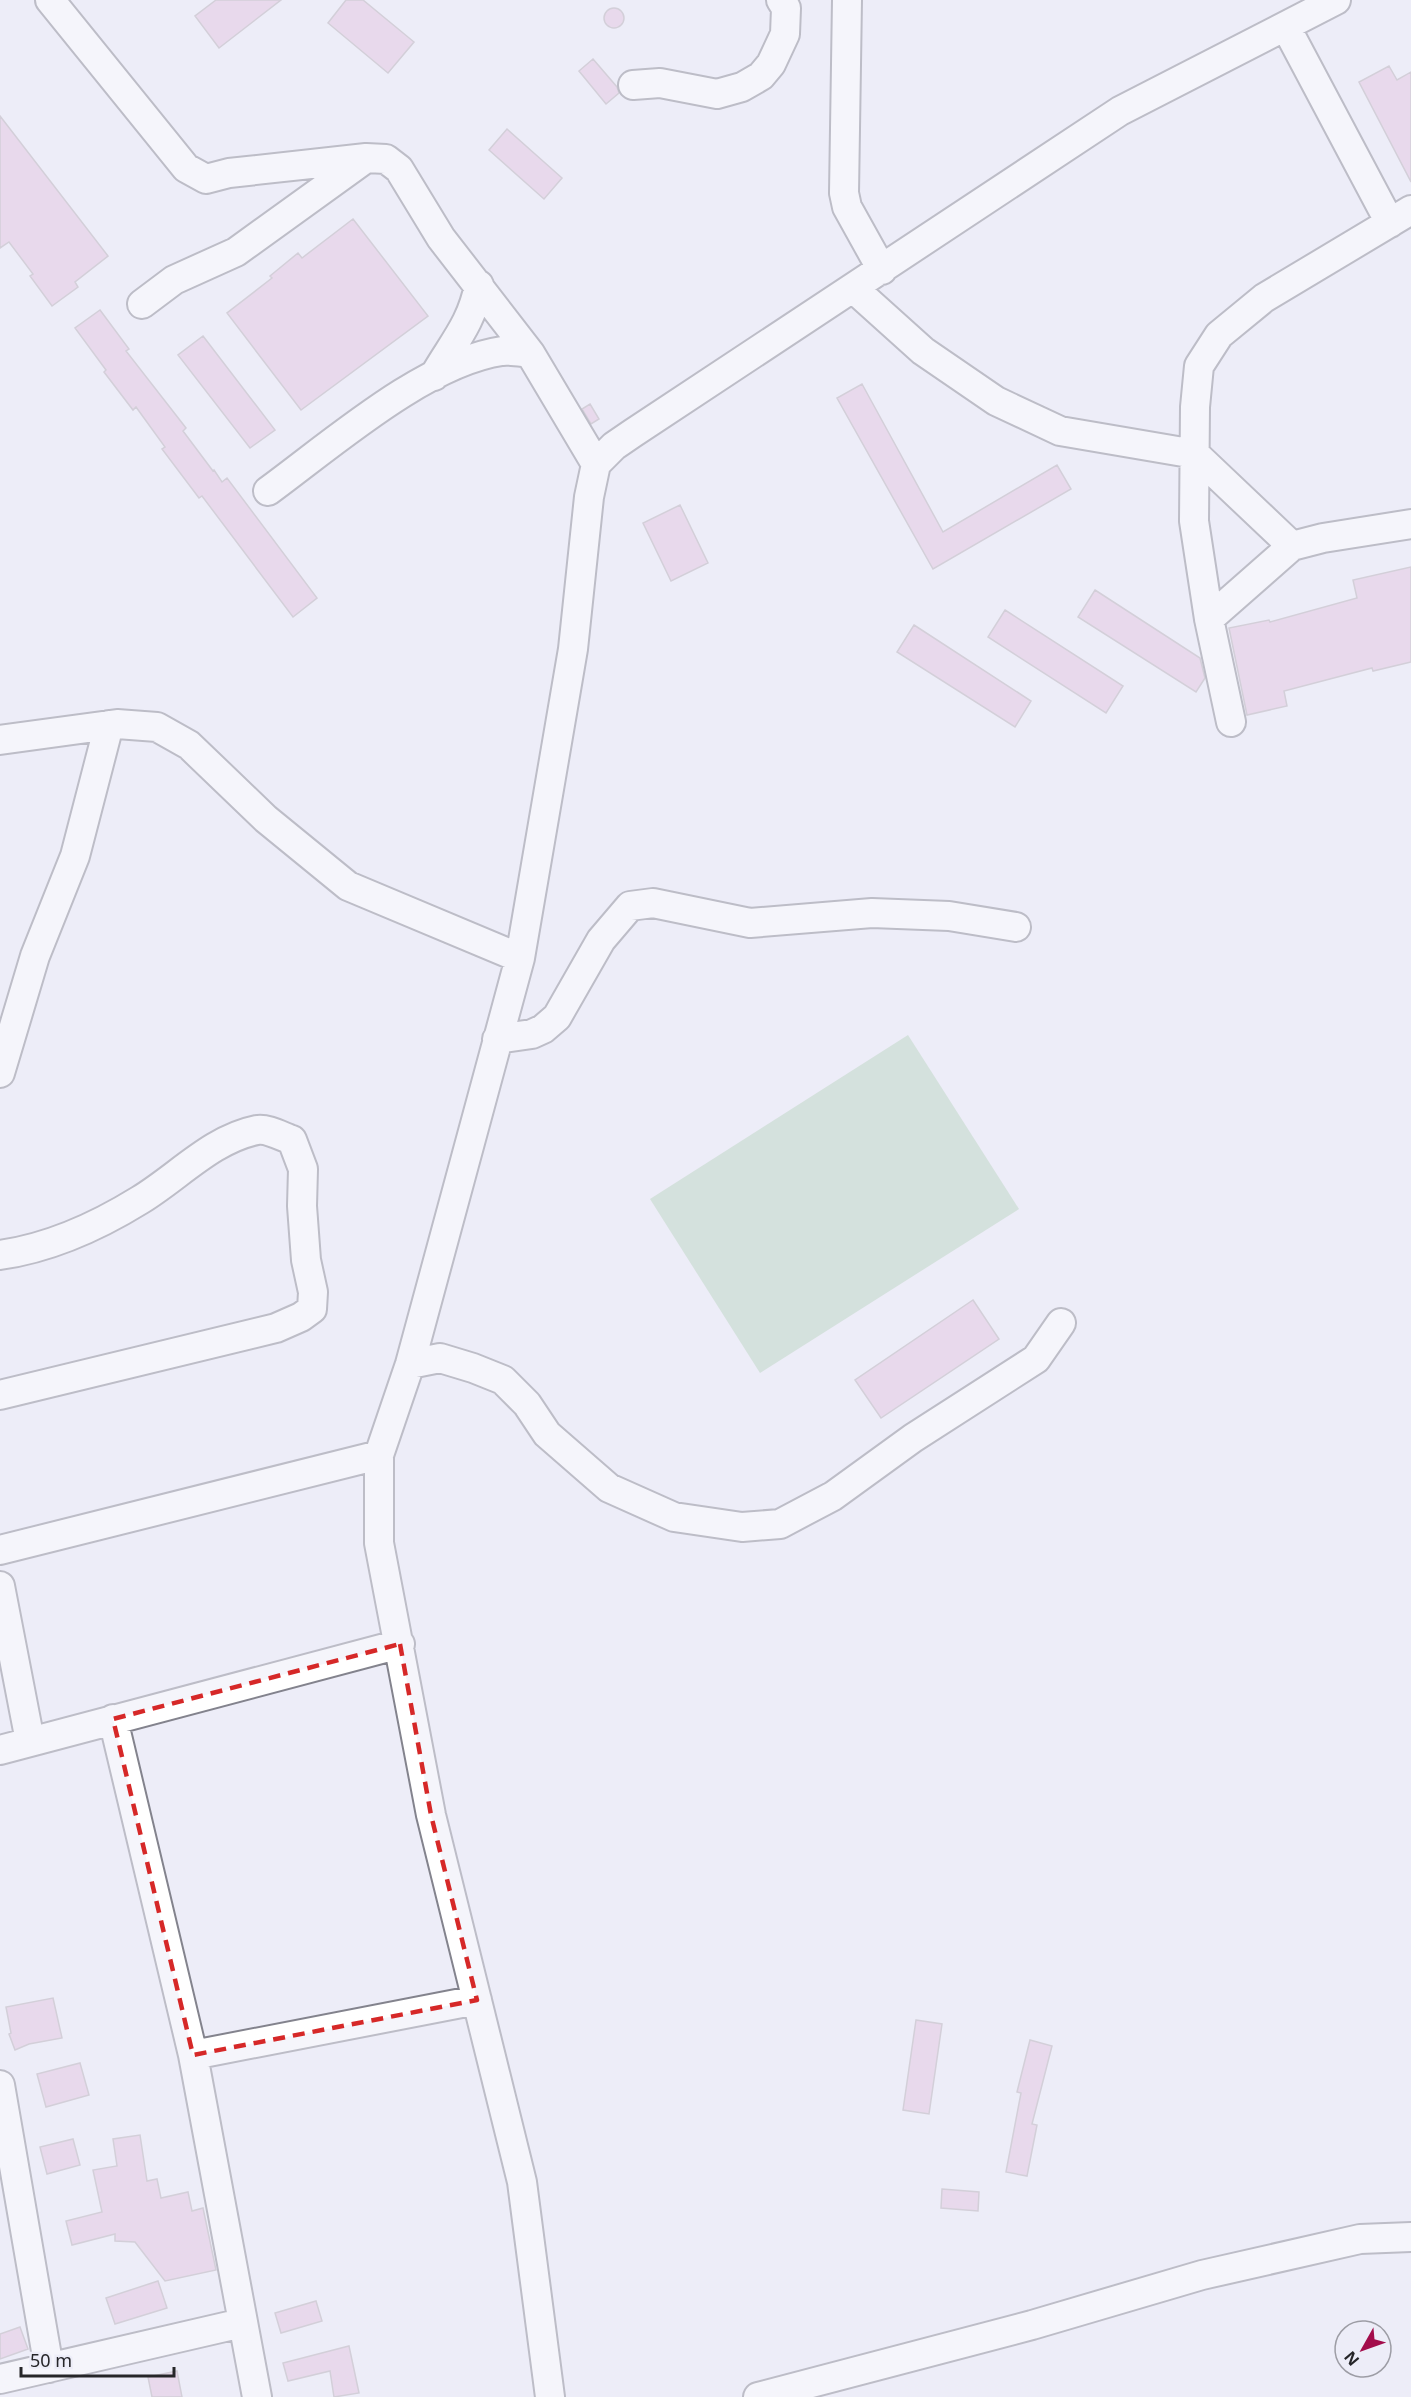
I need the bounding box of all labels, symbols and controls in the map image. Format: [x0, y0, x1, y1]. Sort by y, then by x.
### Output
north arrow [1333, 2319, 1393, 2379]
scale bar [21, 2340, 174, 2378]
text: N [1339, 2347, 1364, 2371]
text: 50 m [30, 2348, 72, 2372]

